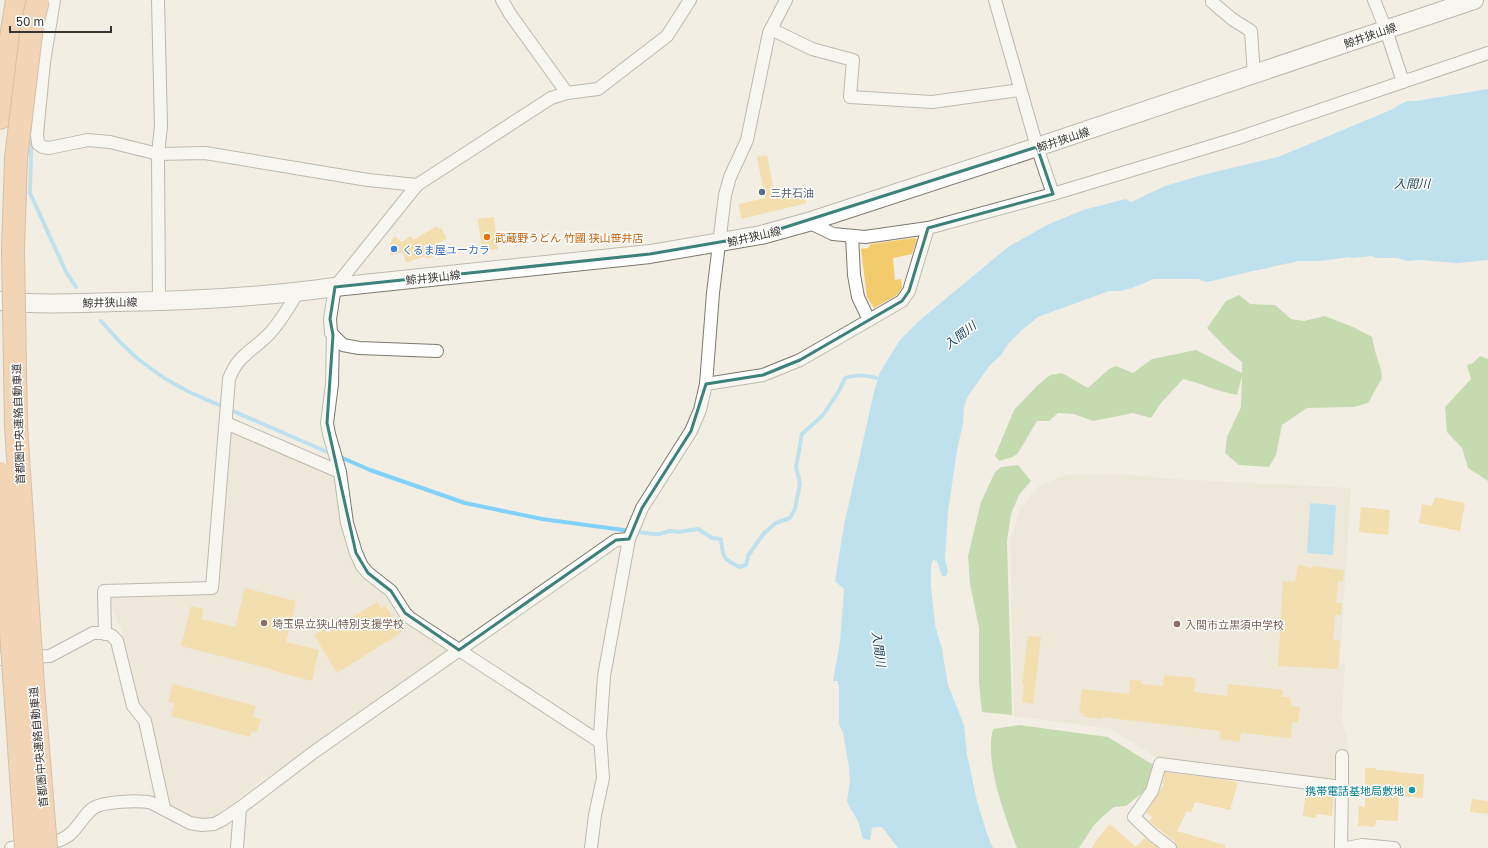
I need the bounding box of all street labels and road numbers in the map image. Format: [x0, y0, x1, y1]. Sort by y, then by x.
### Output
street label: 鯨井狭山線 [1342, 20, 1398, 50]
street label: 鯨井狭山線 [1035, 124, 1091, 154]
street label: 鯨井狭山線 [726, 223, 782, 249]
street label: 鯨井狭山線 [405, 268, 461, 286]
street label: 鯨井狭山線 [82, 295, 138, 309]
street label: 首都圏中央連絡自動車道 [9, 363, 27, 485]
street label: 首都圏中央連絡自動車道 [26, 686, 50, 808]

